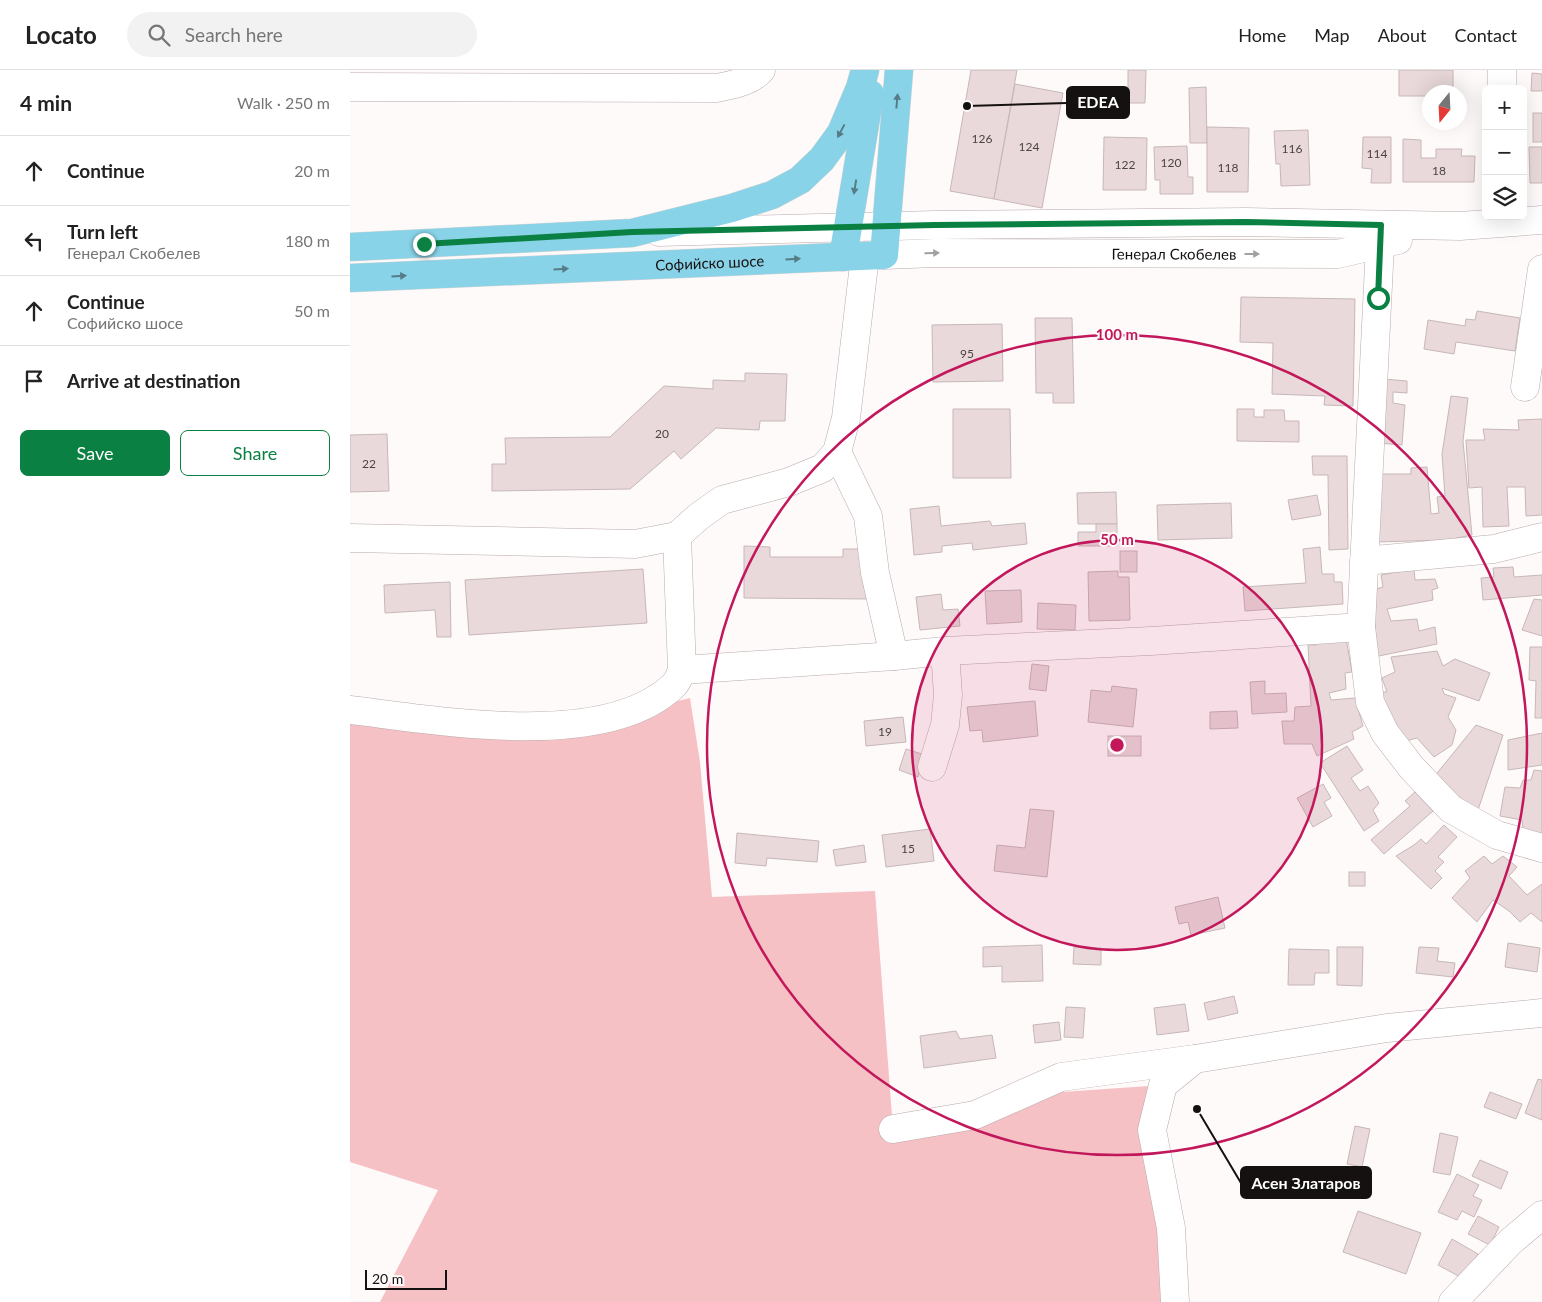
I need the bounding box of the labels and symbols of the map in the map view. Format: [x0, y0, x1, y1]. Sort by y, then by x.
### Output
north arrow [1422, 85, 1467, 130]
callout: EDEA [1067, 87, 1129, 118]
text: EDEA [1077, 92, 1120, 111]
one-way arrow [893, 93, 901, 109]
one-way arrow [837, 124, 845, 139]
house number: 126 [972, 131, 992, 146]
house number: 124 [1019, 139, 1039, 154]
house number: 116 [1282, 141, 1302, 156]
house number: 114 [1367, 146, 1387, 161]
house number: 120 [1161, 155, 1181, 170]
house number: 122 [1115, 157, 1135, 172]
house number: 118 [1218, 160, 1238, 175]
house number: 18 [1432, 163, 1446, 178]
one-way arrow [850, 180, 858, 196]
route end [413, 233, 436, 256]
street label: Генерал Скобелев [1111, 244, 1237, 263]
one-way arrow [925, 249, 941, 257]
one-way arrow [1245, 250, 1261, 258]
street label: Софийско шосе [655, 251, 765, 274]
one-way arrow [786, 254, 802, 262]
one-way arrow [553, 265, 569, 273]
one-way arrow [391, 272, 407, 280]
route start [1367, 287, 1390, 310]
text: 100 m [1096, 325, 1138, 343]
house number: 95 [960, 346, 974, 361]
house number: 20 [655, 426, 669, 441]
house number: 22 [362, 456, 376, 471]
text: 50 m [1100, 530, 1134, 548]
house number: 19 [878, 724, 892, 739]
centre of rings [1108, 736, 1126, 754]
house number: 15 [901, 841, 915, 856]
callout: Асен Златаров [1241, 1167, 1371, 1198]
text: Асен Златаров [1250, 1173, 1361, 1192]
scale bar [365, 1267, 448, 1290]

